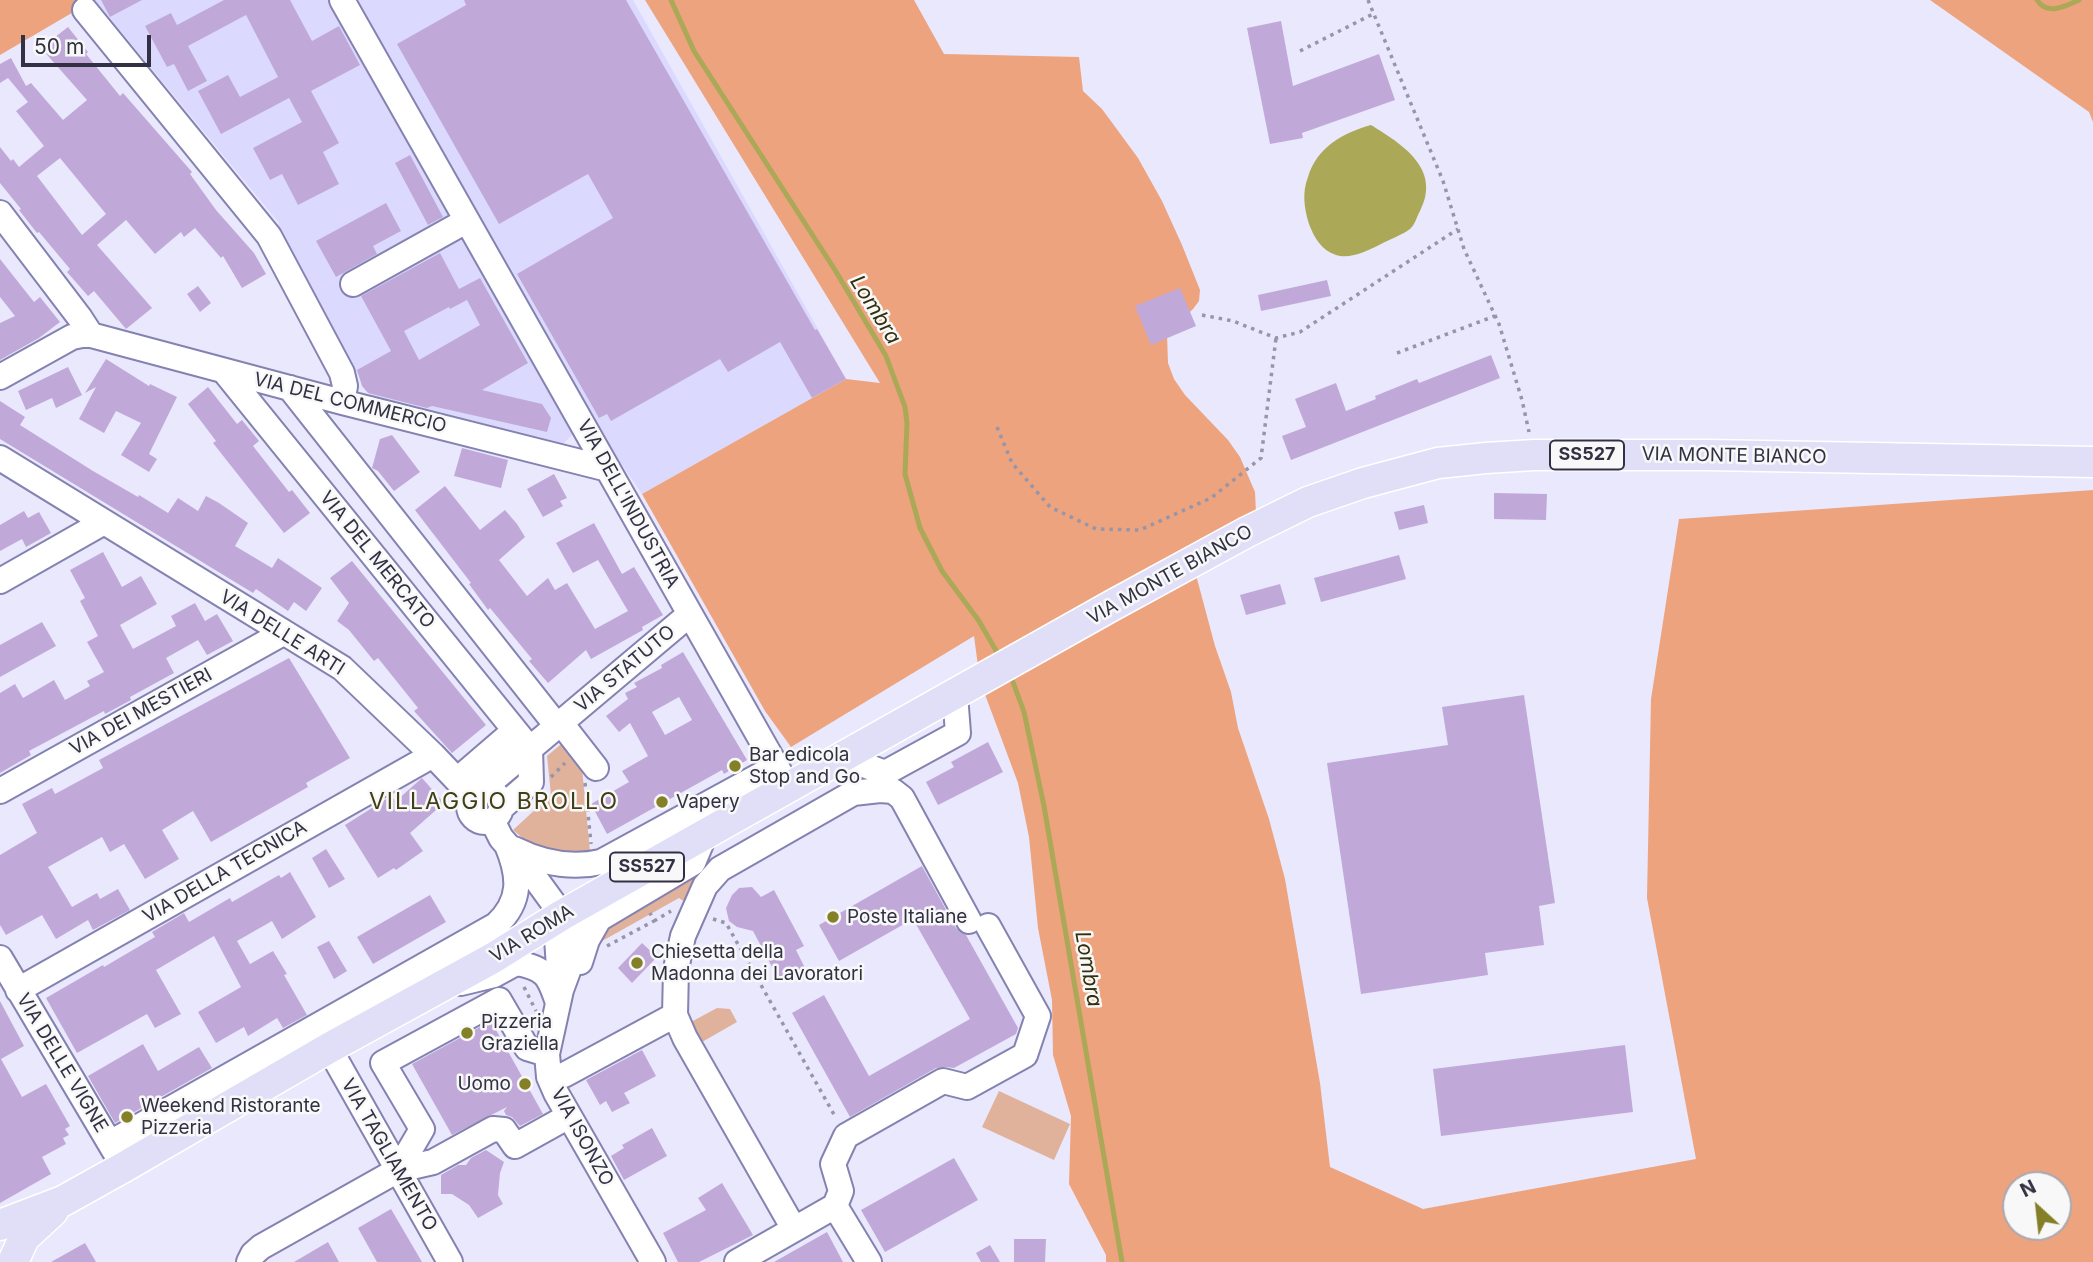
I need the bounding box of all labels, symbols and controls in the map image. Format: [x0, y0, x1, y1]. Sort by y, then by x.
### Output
scale bar [24, 21, 154, 65]
text: 50 m [34, 34, 84, 59]
water label: Lombra [844, 271, 906, 349]
street label: VIA DEL COMMERCIO [251, 368, 449, 438]
street label: VIA DELL'INDUSTRIA [572, 416, 684, 592]
road number: SS527 [1550, 440, 1624, 470]
street label: VIA MONTE BIANCO [1641, 443, 1827, 469]
street label: VIA DEL MERCATO [315, 487, 439, 633]
street label: VIA MONTE BIANCO [1084, 520, 1256, 630]
street label: VIA DELLE ARTI [215, 586, 349, 680]
street label: VIA STATUTO [570, 621, 680, 717]
street label: VIA DEI MESTIERI [66, 663, 216, 761]
place label: Bar edicola Stop and Go [749, 744, 860, 788]
marker: Bar edicola Stop and Go [727, 758, 743, 774]
district label: VILLAGGIO BROLLO [371, 788, 617, 816]
place label: Vapery [676, 791, 740, 813]
marker: Vapery [654, 794, 670, 810]
street label: VIA DELLA TECNICA [139, 816, 311, 928]
road number: SS527 [610, 852, 684, 882]
street label: VIA ROMA [486, 900, 578, 968]
place label: Poste Italiane [847, 906, 967, 928]
marker: Poste Italiane [825, 909, 841, 925]
water label: Lombra [1069, 929, 1107, 1009]
place label: Chiesetta della Madonna dei Lavoratori [651, 941, 863, 985]
marker: Chiesetta della Madonna dei Lavoratori [629, 955, 645, 971]
street label: VIA DELLE VIGNE [11, 989, 113, 1137]
place label: Pizzeria Graziella [481, 1011, 559, 1055]
marker: Pizzeria Graziella [459, 1025, 475, 1041]
place label: Uomo [457, 1073, 511, 1095]
street label: VIA TAGLIAMENTO [336, 1075, 442, 1235]
marker: Uomo [517, 1076, 533, 1092]
street label: VIA ISONZO [546, 1084, 618, 1190]
place label: Weekend Ristorante Pizzeria [141, 1095, 321, 1139]
marker: Weekend Ristorante Pizzeria [119, 1109, 135, 1125]
north arrow [2002, 1171, 2072, 1241]
text: N [2016, 1175, 2040, 1202]

